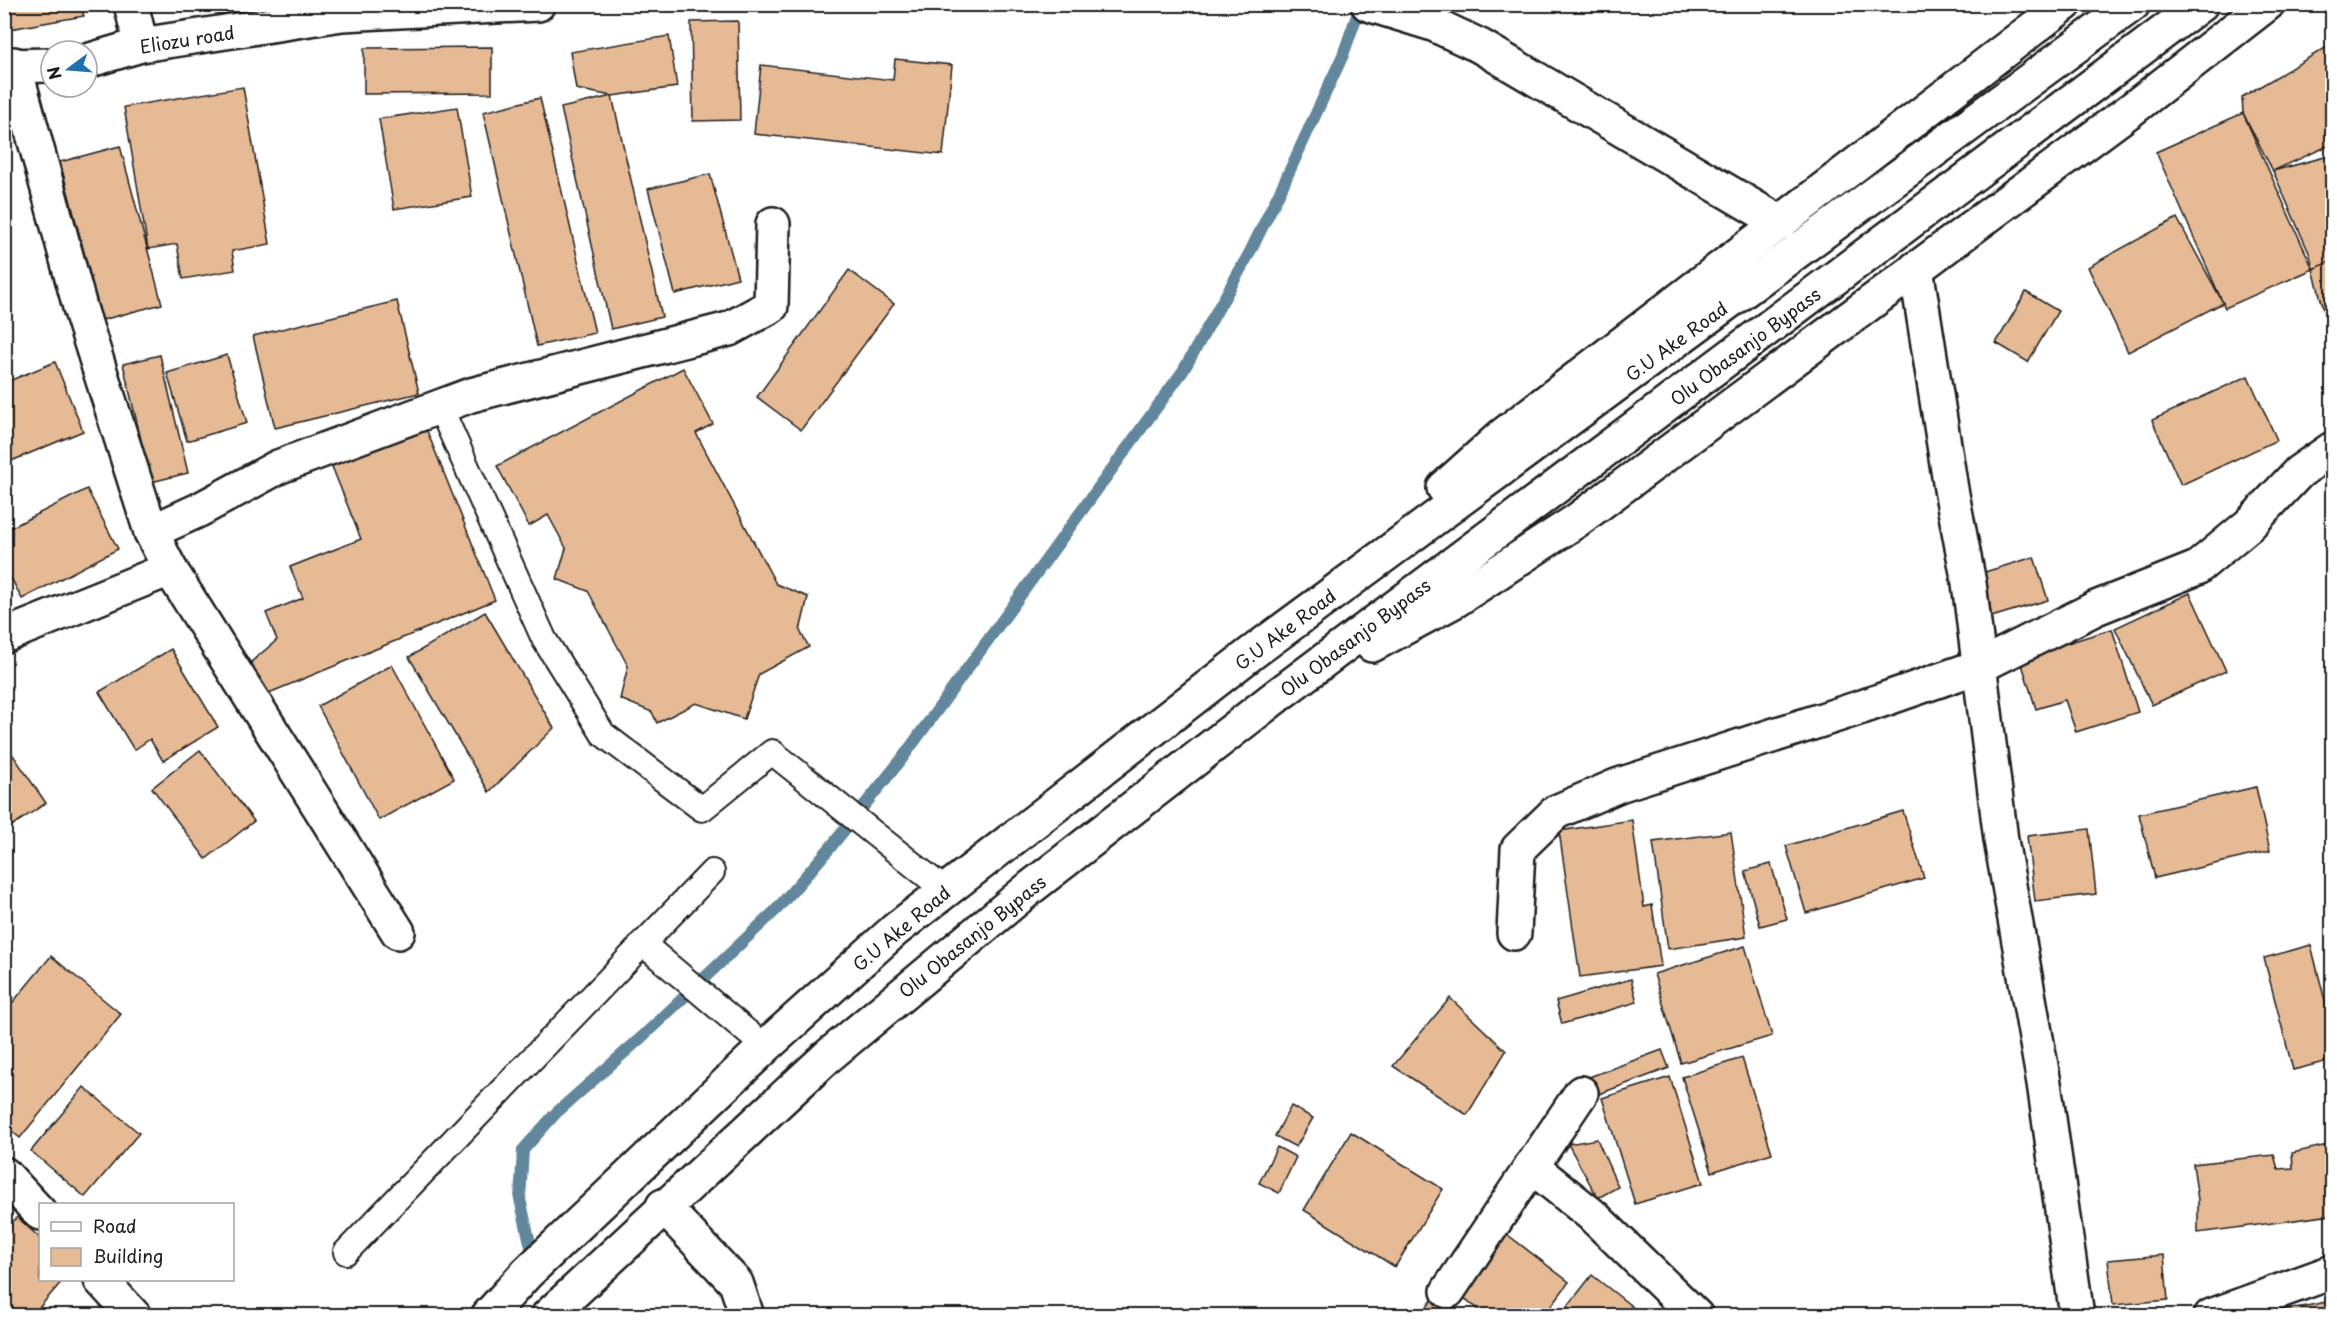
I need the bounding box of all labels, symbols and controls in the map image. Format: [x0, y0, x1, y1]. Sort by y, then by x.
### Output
street label: Eliozu road [138, 18, 236, 60]
north arrow [39, 39, 99, 99]
text: N [40, 64, 67, 83]
street label: Olu Obasanjo Bypass [1664, 280, 1826, 412]
street label: G.U Ake Road [1619, 295, 1733, 387]
street label: Olu Obasanjo Bypass [1274, 571, 1436, 703]
street label: G.U Ake Road [1229, 582, 1341, 676]
street label: Olu Obasanjo Bypass [893, 868, 1051, 1004]
street label: G.U Ake Road [846, 879, 956, 977]
legend [39, 1203, 234, 1281]
text: Road [93, 1212, 137, 1239]
text: Building [93, 1242, 163, 1269]

